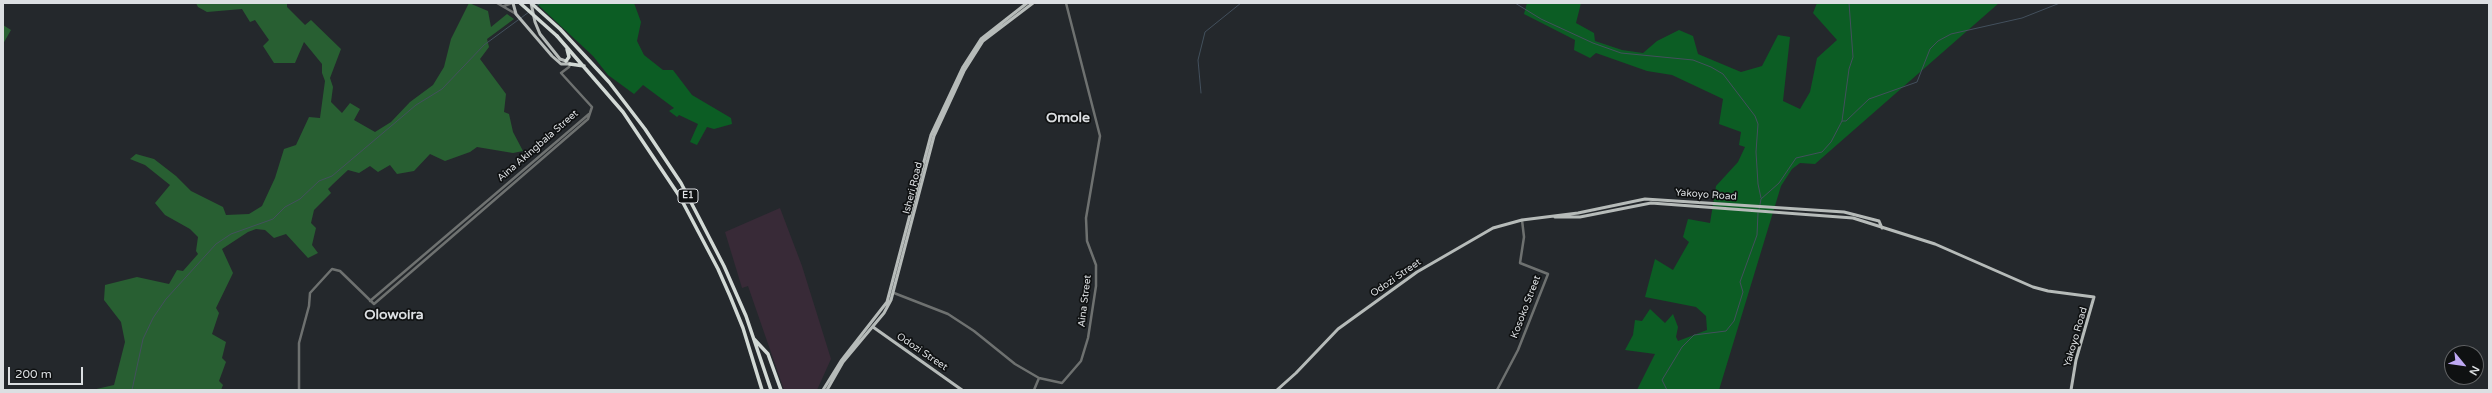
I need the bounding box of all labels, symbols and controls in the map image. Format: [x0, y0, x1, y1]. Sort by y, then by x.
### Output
street label: Aina Akingbala Street [495, 108, 581, 184]
district label: Omole [1046, 110, 1090, 126]
street label: Isheri Road [901, 161, 925, 215]
street label: Yakoyo Road [1675, 187, 1737, 203]
road number: E1 [678, 189, 698, 203]
street label: Odozi Street [1368, 256, 1424, 300]
street label: Aina Street [1076, 274, 1094, 328]
street label: Kosoko Street [1509, 274, 1543, 340]
street label: Yakoyo Road [2062, 306, 2090, 368]
district label: Olowoira [364, 307, 424, 323]
street label: Odozi Street [894, 331, 950, 373]
north arrow [2444, 345, 2484, 385]
scale bar [10, 359, 85, 385]
text: N [2466, 364, 2482, 378]
text: 200 m [15, 367, 52, 381]

